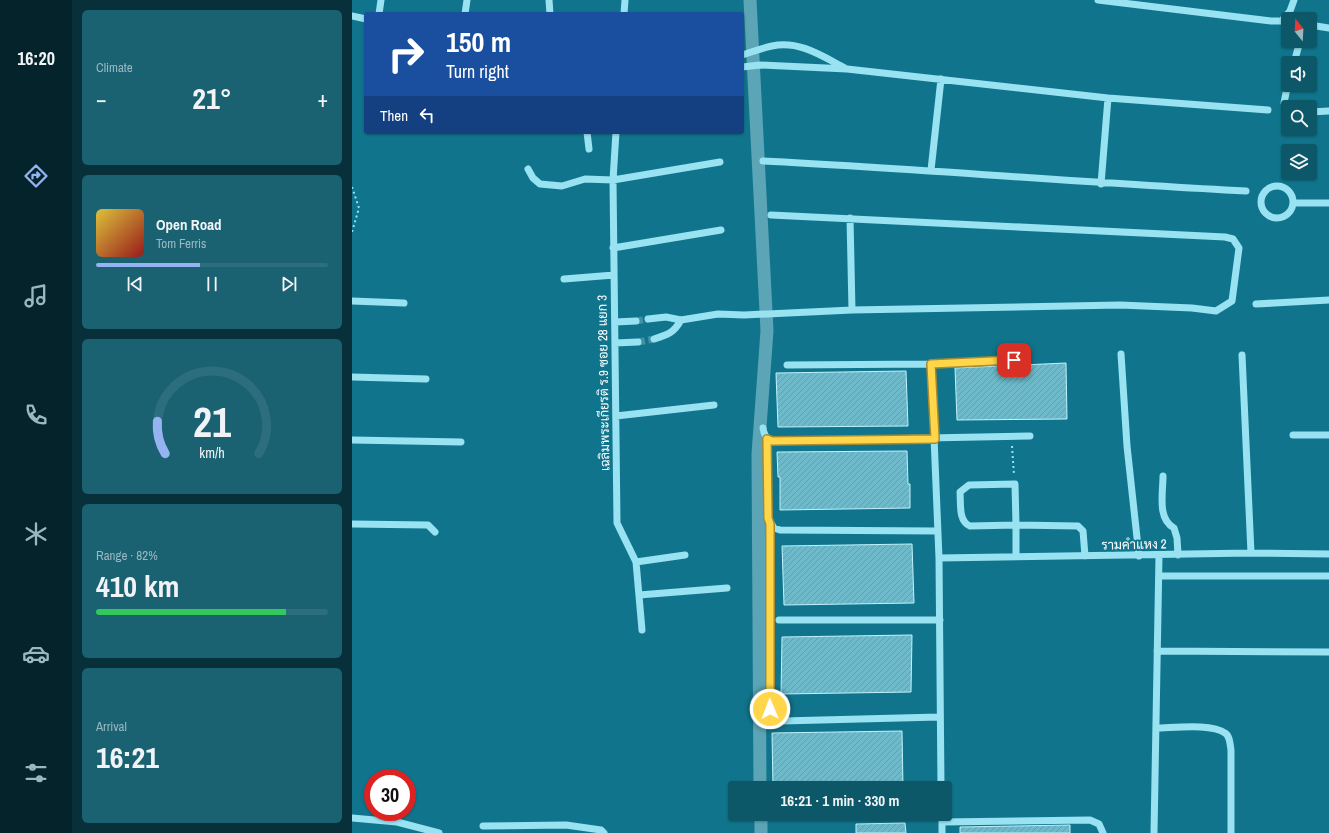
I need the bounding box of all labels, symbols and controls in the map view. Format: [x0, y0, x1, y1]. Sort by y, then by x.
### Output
north arrow [1281, 12, 1317, 48]
map controls [1281, 12, 1317, 180]
text: 150 m [446, 23, 511, 61]
icon: right [380, 28, 432, 80]
text: 16:20 [17, 46, 55, 71]
button: sound [1281, 56, 1317, 92]
text: Climate [96, 59, 133, 76]
text: Turn right [446, 59, 509, 84]
text: 21° [192, 78, 232, 118]
text: − [96, 84, 107, 114]
text: + [317, 84, 328, 114]
button: search [1281, 100, 1317, 136]
icon: left [416, 104, 438, 126]
text: Then [380, 105, 408, 126]
button: layers [1281, 144, 1317, 180]
icon: directions [22, 162, 50, 190]
text: Open Road [156, 214, 222, 235]
text: Tom Ferris [156, 235, 206, 252]
icon: previous [124, 273, 146, 295]
icon: pause [201, 273, 223, 295]
icon: next [278, 273, 300, 295]
icon: music [22, 282, 50, 310]
street label: เฉลิมพระเกียรติ ร.9 ซอย 28 แยก 3 [592, 295, 614, 471]
pin [997, 343, 1031, 377]
icon: arrive [1003, 349, 1025, 371]
text: 21 [193, 394, 231, 450]
icon: phone [22, 401, 50, 429]
text: km/h [199, 443, 225, 462]
icon: climate [22, 520, 50, 548]
street label: รามคำแหง 2 [1101, 535, 1167, 554]
text: Range · 82% [96, 547, 158, 564]
text: 410 km [96, 566, 179, 606]
icon: car [22, 640, 50, 668]
position arrow [749, 688, 791, 730]
text: Arrival [96, 718, 127, 735]
text: 16:21 [96, 737, 159, 777]
icon: filters [22, 759, 50, 787]
speed limit sign: 30 [364, 769, 416, 821]
text: 16:21 · 1 min · 330 m [781, 790, 899, 811]

